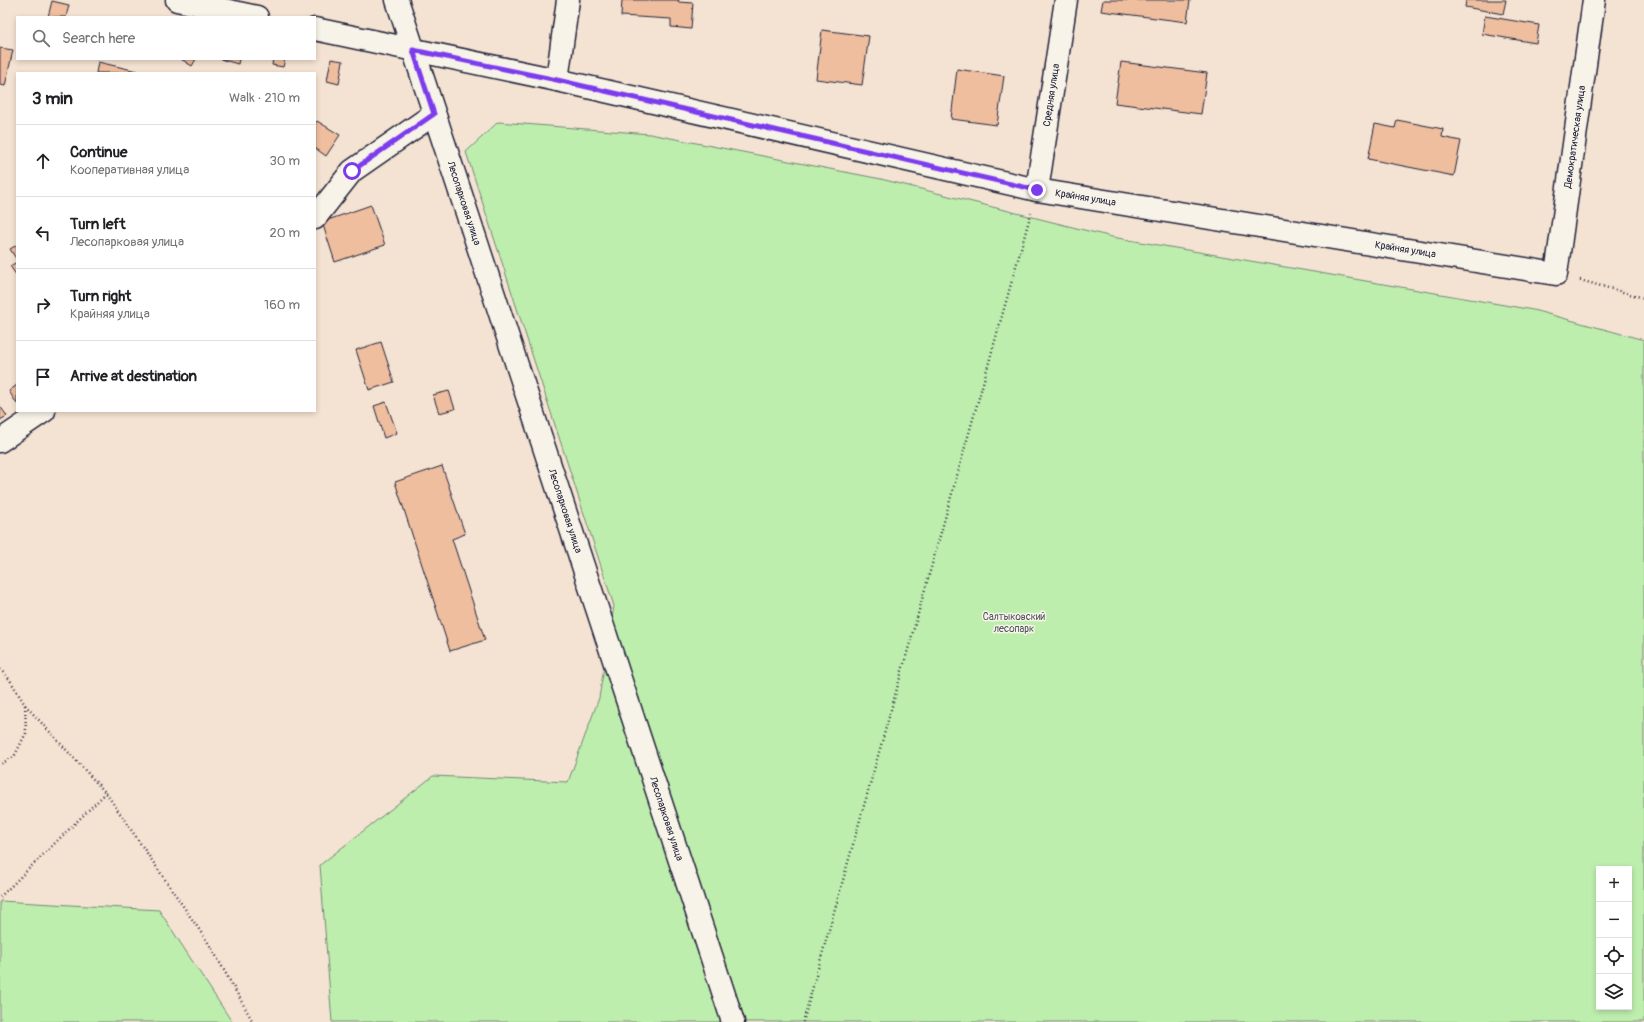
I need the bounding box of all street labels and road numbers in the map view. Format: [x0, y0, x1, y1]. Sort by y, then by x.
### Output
street label: Средняя улица [1041, 63, 1062, 127]
street label: Демократическая улица [1562, 84, 1588, 190]
street label: Лесопарковая улица [444, 159, 483, 247]
street label: Крайняя улица [1054, 187, 1117, 209]
street label: Крайняя улица [1374, 239, 1437, 261]
street label: Лесопарковая улица [545, 467, 585, 555]
street label: Лесопарковая улица [646, 774, 686, 863]

